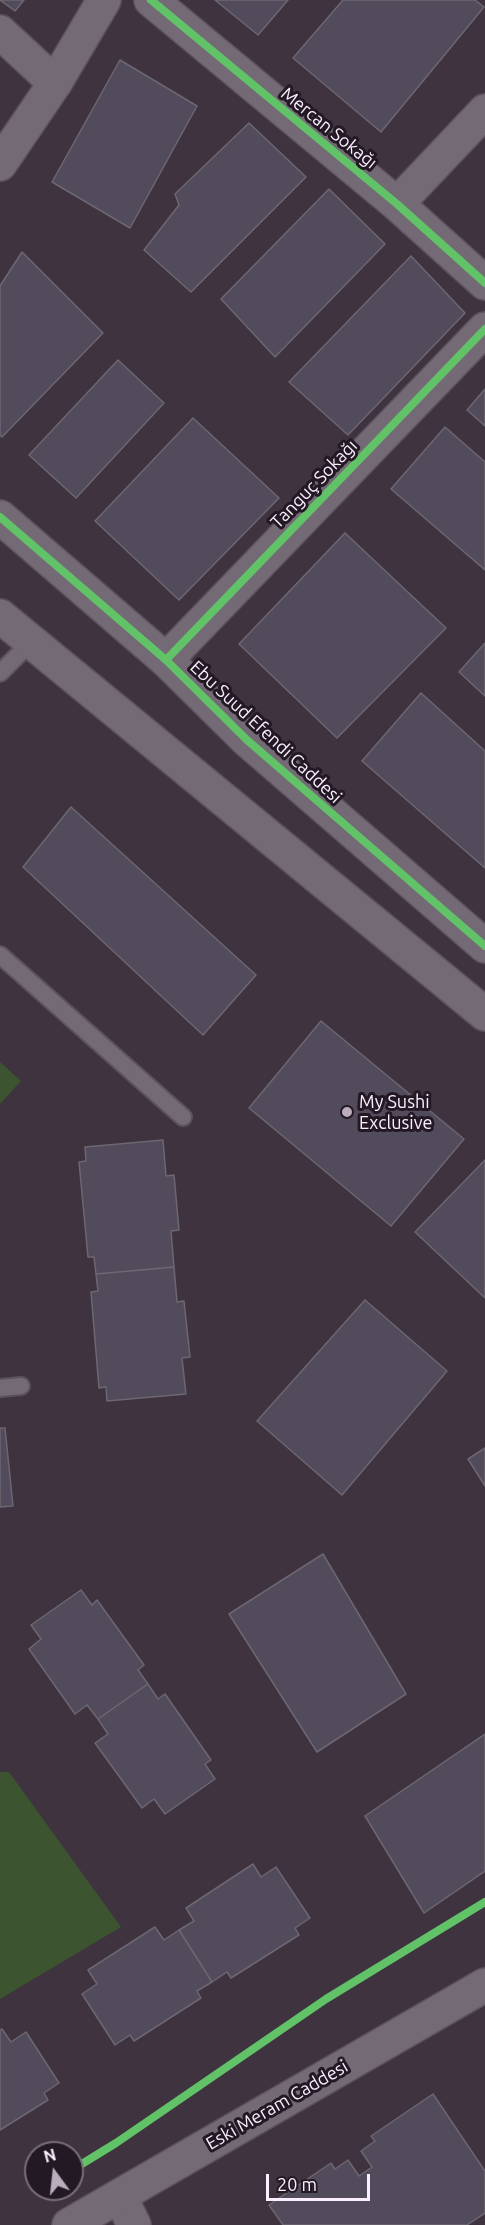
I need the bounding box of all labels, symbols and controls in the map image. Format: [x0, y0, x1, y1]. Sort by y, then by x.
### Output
street label: Mercan Sokağı [277, 83, 381, 173]
street label: Tanguç Sokağı [266, 435, 362, 533]
street label: Ebu Suud Efendi Caddesi [186, 656, 346, 808]
place label: My Sushi Exclusive [359, 1091, 432, 1134]
marker: My Sushi Exclusive [340, 1105, 354, 1119]
street label: Eski Meram Caddesi [202, 2056, 352, 2154]
north arrow [24, 2141, 84, 2201]
text: N [42, 2145, 58, 2166]
scale bar [269, 2162, 372, 2200]
text: 20 m [277, 2174, 317, 2194]

